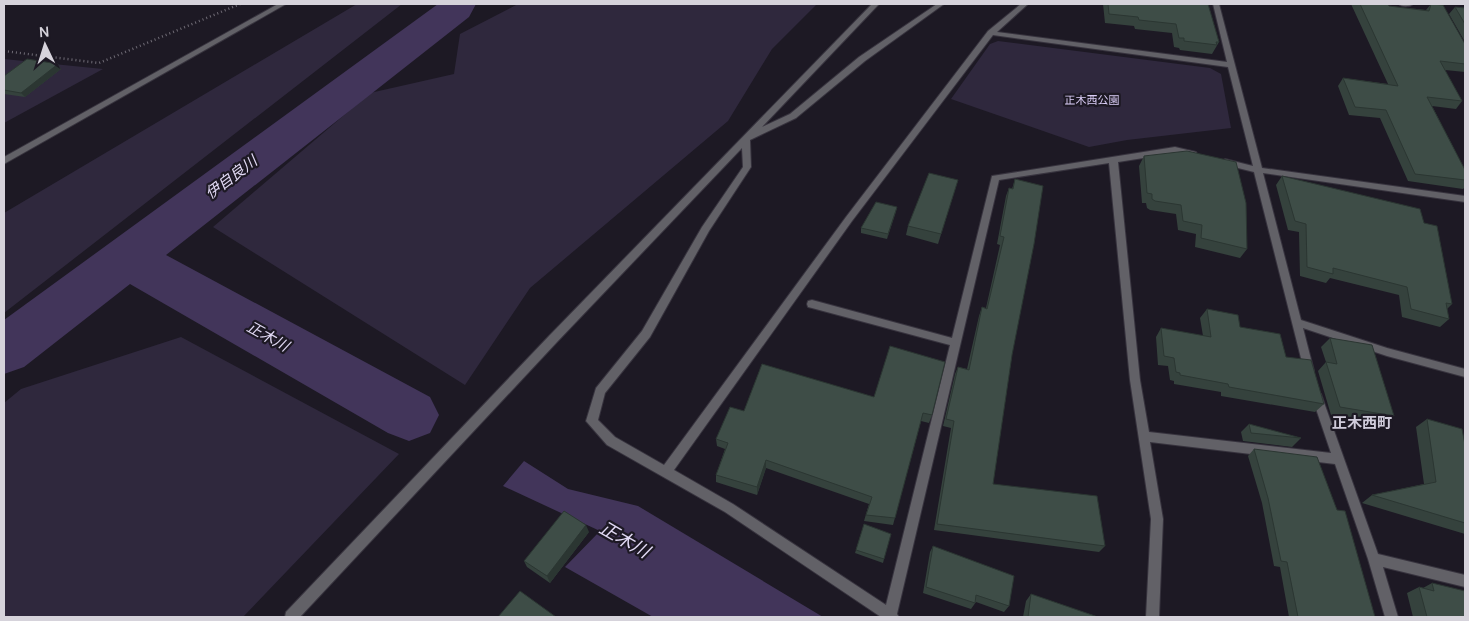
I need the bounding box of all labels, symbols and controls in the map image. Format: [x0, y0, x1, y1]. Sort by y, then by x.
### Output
north arrow [20, 20, 70, 70]
text: N [38, 22, 50, 41]
park label: 正木西公園 [1065, 92, 1120, 107]
water label: 伊自良川 [201, 149, 263, 203]
water label: 正木川 [243, 316, 295, 357]
district label: 正木西町 [1332, 412, 1392, 433]
water label: 正木川 [596, 515, 656, 564]

